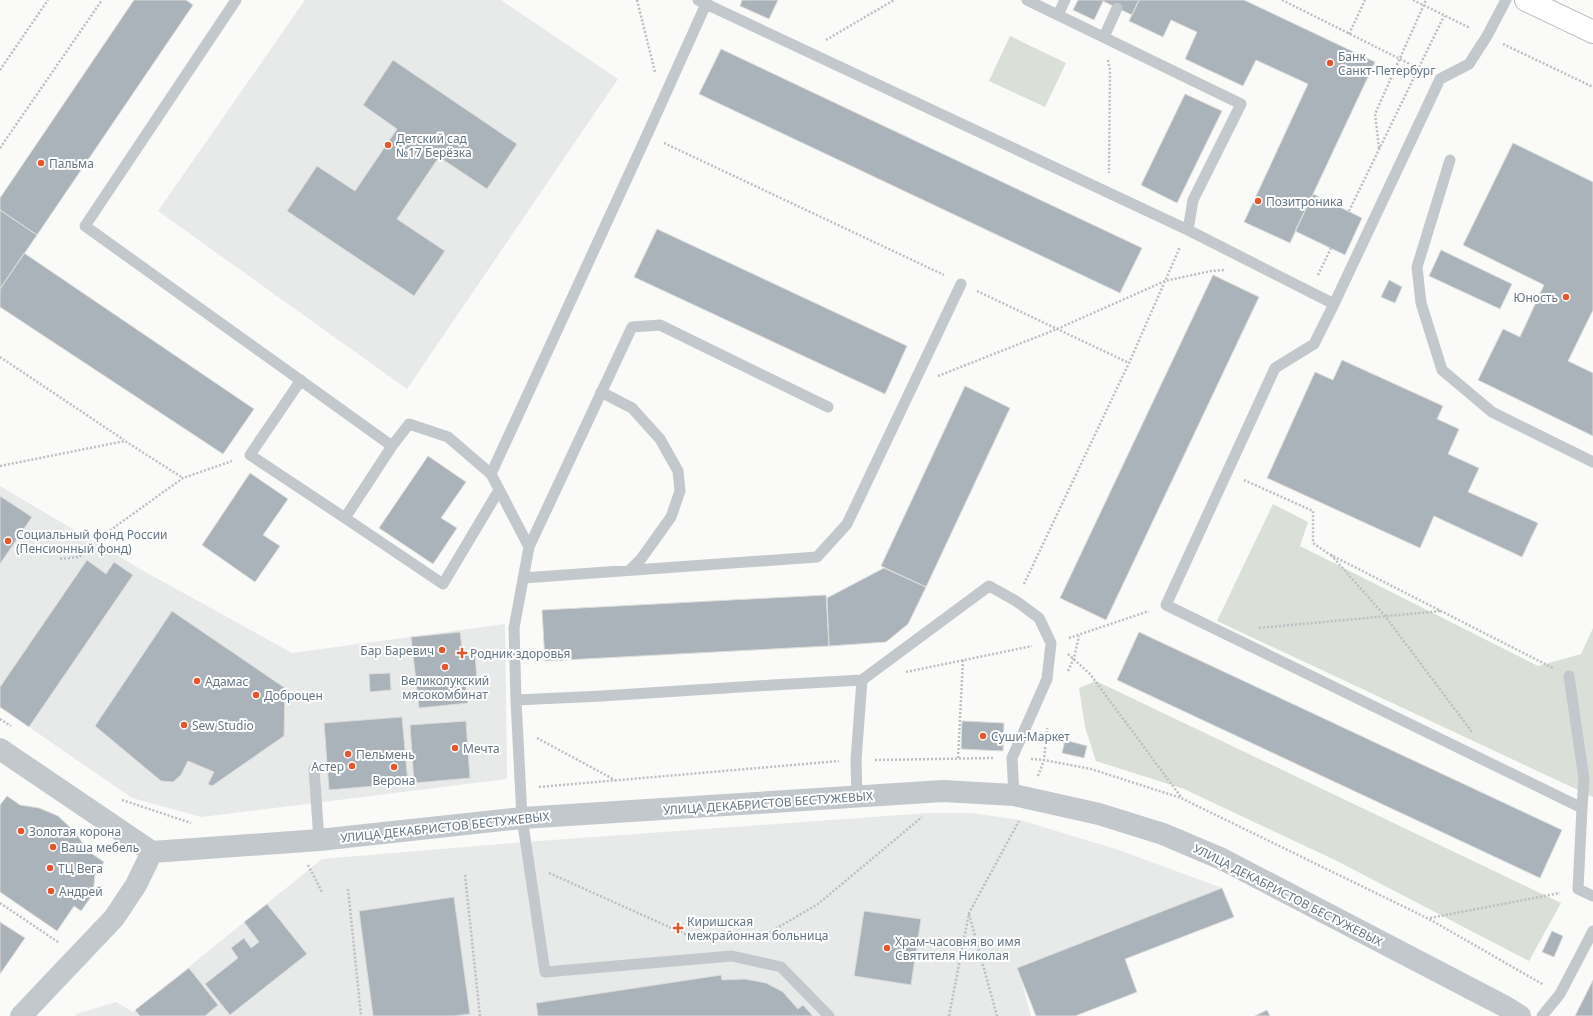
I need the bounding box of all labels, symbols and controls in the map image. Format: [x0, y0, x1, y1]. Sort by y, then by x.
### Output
place label: Банк Санкт-Петербург [1338, 48, 1435, 79]
marker: Банк Санкт-Петербург [1325, 58, 1335, 68]
place label: Детский сад №17 Берёзка [396, 130, 472, 161]
marker: Детский сад №17 Берёзка [383, 140, 393, 150]
place label: Пальма [49, 155, 94, 172]
marker: Пальма [36, 158, 46, 168]
place label: Позитроника [1266, 193, 1343, 210]
marker: Позитроника [1253, 196, 1263, 206]
place label: Юность [1513, 289, 1558, 306]
marker: Юность [1561, 292, 1571, 302]
place label: Социальный фонд России (Пенсионный фонд) [16, 526, 168, 557]
marker: Социальный фонд России (Пенсионный фонд) [3, 536, 13, 546]
place label: Бар Баревич [360, 642, 434, 659]
marker: Бар Баревич [437, 645, 447, 655]
place label: Родник здоровья [470, 645, 570, 662]
marker: Родник здоровья [457, 648, 467, 658]
marker: Великолукский мясокомбинат [440, 662, 450, 672]
place label: Великолукский мясокомбинат [401, 672, 489, 703]
place label: Адамас [205, 673, 249, 690]
marker: Адамас [192, 676, 202, 686]
place label: Доброцен [264, 687, 323, 704]
marker: Доброцен [251, 690, 261, 700]
place label: Sew Studio [192, 717, 254, 734]
marker: Sew Studio [179, 720, 189, 730]
place label: Суши-Маркет [991, 728, 1070, 745]
marker: Суши-Маркет [978, 731, 988, 741]
place label: Мечта [463, 740, 500, 757]
marker: Мечта [450, 743, 460, 753]
place label: Пельмень [356, 746, 415, 763]
marker: Пельмень [343, 749, 353, 759]
place label: Астер [311, 758, 344, 775]
marker: Астер [347, 761, 357, 771]
marker: Верона [389, 762, 399, 772]
place label: Верона [373, 772, 415, 789]
street label: УЛИЦА ДЕКАБРИСТОВ БЕСТУЖЕВЫХ [663, 787, 873, 819]
street label: УЛИЦА ДЕКАБРИСТОВ БЕСТУЖЕВЫХ [340, 808, 550, 846]
place label: Золотая корона [29, 823, 121, 840]
marker: Золотая корона [16, 826, 26, 836]
place label: Ваша мебель [61, 839, 139, 856]
street label: УЛИЦА ДЕКАБРИСТОВ БЕСТУЖЕВЫХ [1190, 840, 1386, 950]
marker: Ваша мебель [48, 842, 58, 852]
place label: ТЦ Вега [58, 860, 103, 877]
marker: ТЦ Вега [45, 863, 55, 873]
place label: Андрей [59, 883, 103, 900]
marker: Андрей [46, 886, 56, 896]
place label: Киришская межрайонная больница [687, 913, 828, 944]
marker: Киришская межрайонная больница [672, 922, 684, 934]
place label: Храм-часовня во имя Святителя Николая [895, 933, 1021, 964]
marker: Храм-часовня во имя Святителя Николая [882, 943, 892, 953]

